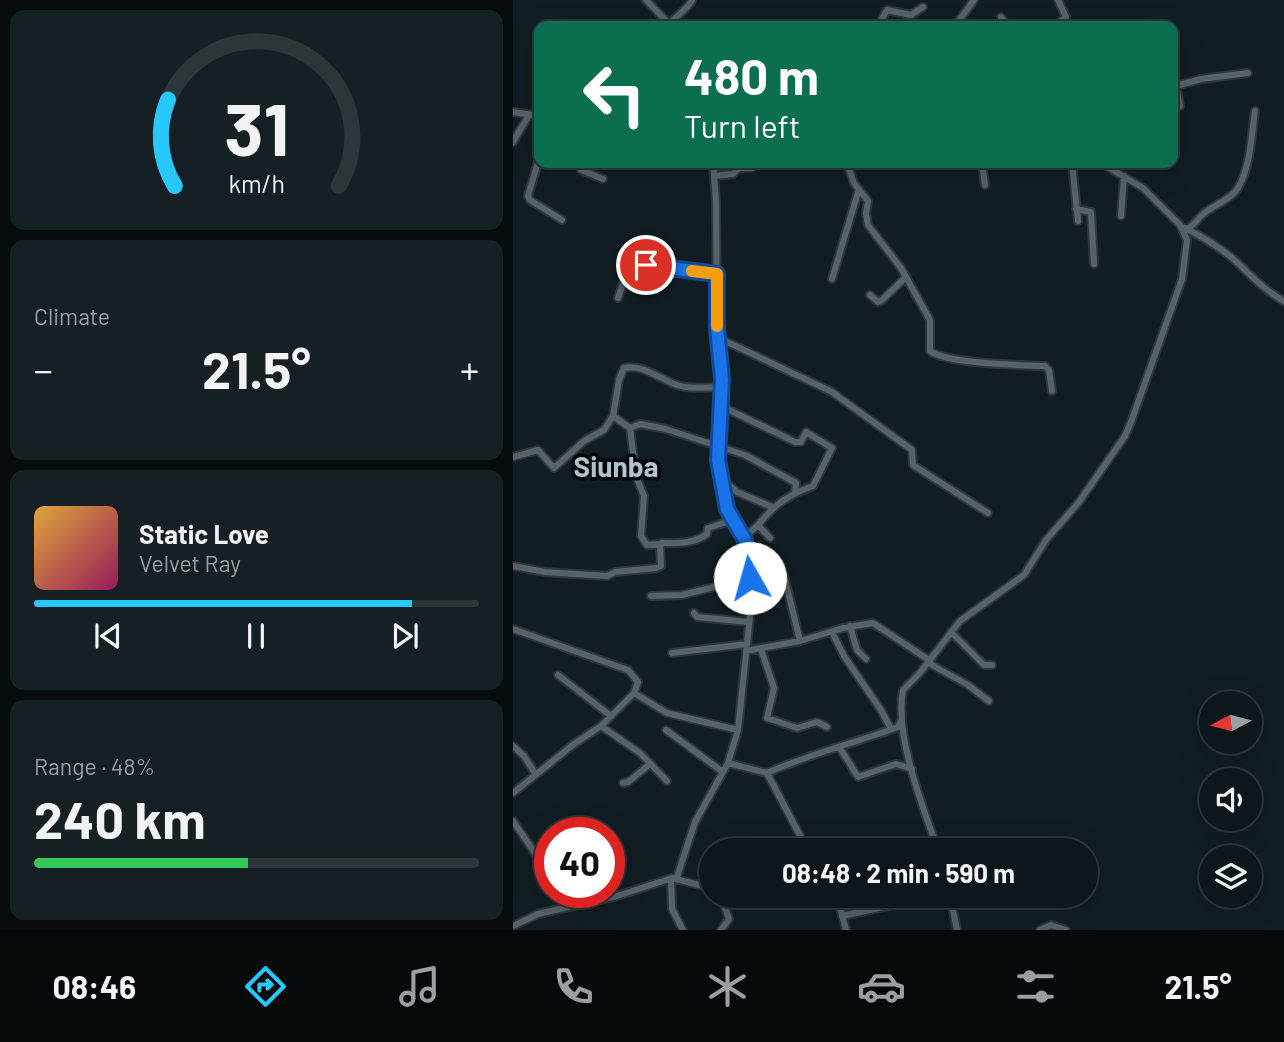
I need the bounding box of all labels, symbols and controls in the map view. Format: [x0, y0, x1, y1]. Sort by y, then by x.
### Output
text: 480 m [684, 46, 819, 105]
icon: left [569, 49, 660, 140]
text: 31 [224, 83, 289, 171]
text: Turn left [684, 106, 801, 144]
text: km/h [228, 168, 285, 198]
pin [616, 235, 676, 295]
icon: arrive [627, 246, 665, 284]
text: Climate [34, 302, 110, 330]
text: 21.5° [202, 337, 311, 399]
text: − [34, 346, 53, 392]
text: + [460, 346, 479, 392]
district label: Siunba [574, 449, 658, 483]
text: Static Love [139, 518, 269, 549]
position arrow [713, 541, 787, 615]
text: Velvet Ray [139, 549, 241, 577]
icon: previous [89, 617, 127, 655]
icon: pause [237, 617, 275, 655]
icon: next [386, 617, 424, 655]
north arrow [1199, 691, 1262, 754]
map controls [1199, 691, 1262, 908]
text: Range · 48% [34, 752, 155, 780]
button: sound [1199, 768, 1262, 831]
text: 240 km [34, 787, 206, 849]
speed limit sign: 40 [534, 817, 625, 908]
button: layers [1199, 845, 1262, 908]
text: 08:48 · 2 min · 590 m [782, 857, 1015, 888]
icon: directions [241, 962, 290, 1011]
icon: music [395, 962, 444, 1011]
icon: phone [549, 962, 598, 1011]
icon: climate [703, 962, 752, 1011]
icon: car [857, 962, 906, 1011]
icon: filters [1011, 962, 1060, 1011]
text: 08:46 [52, 967, 136, 1005]
text: 21.5° [1165, 967, 1232, 1005]

